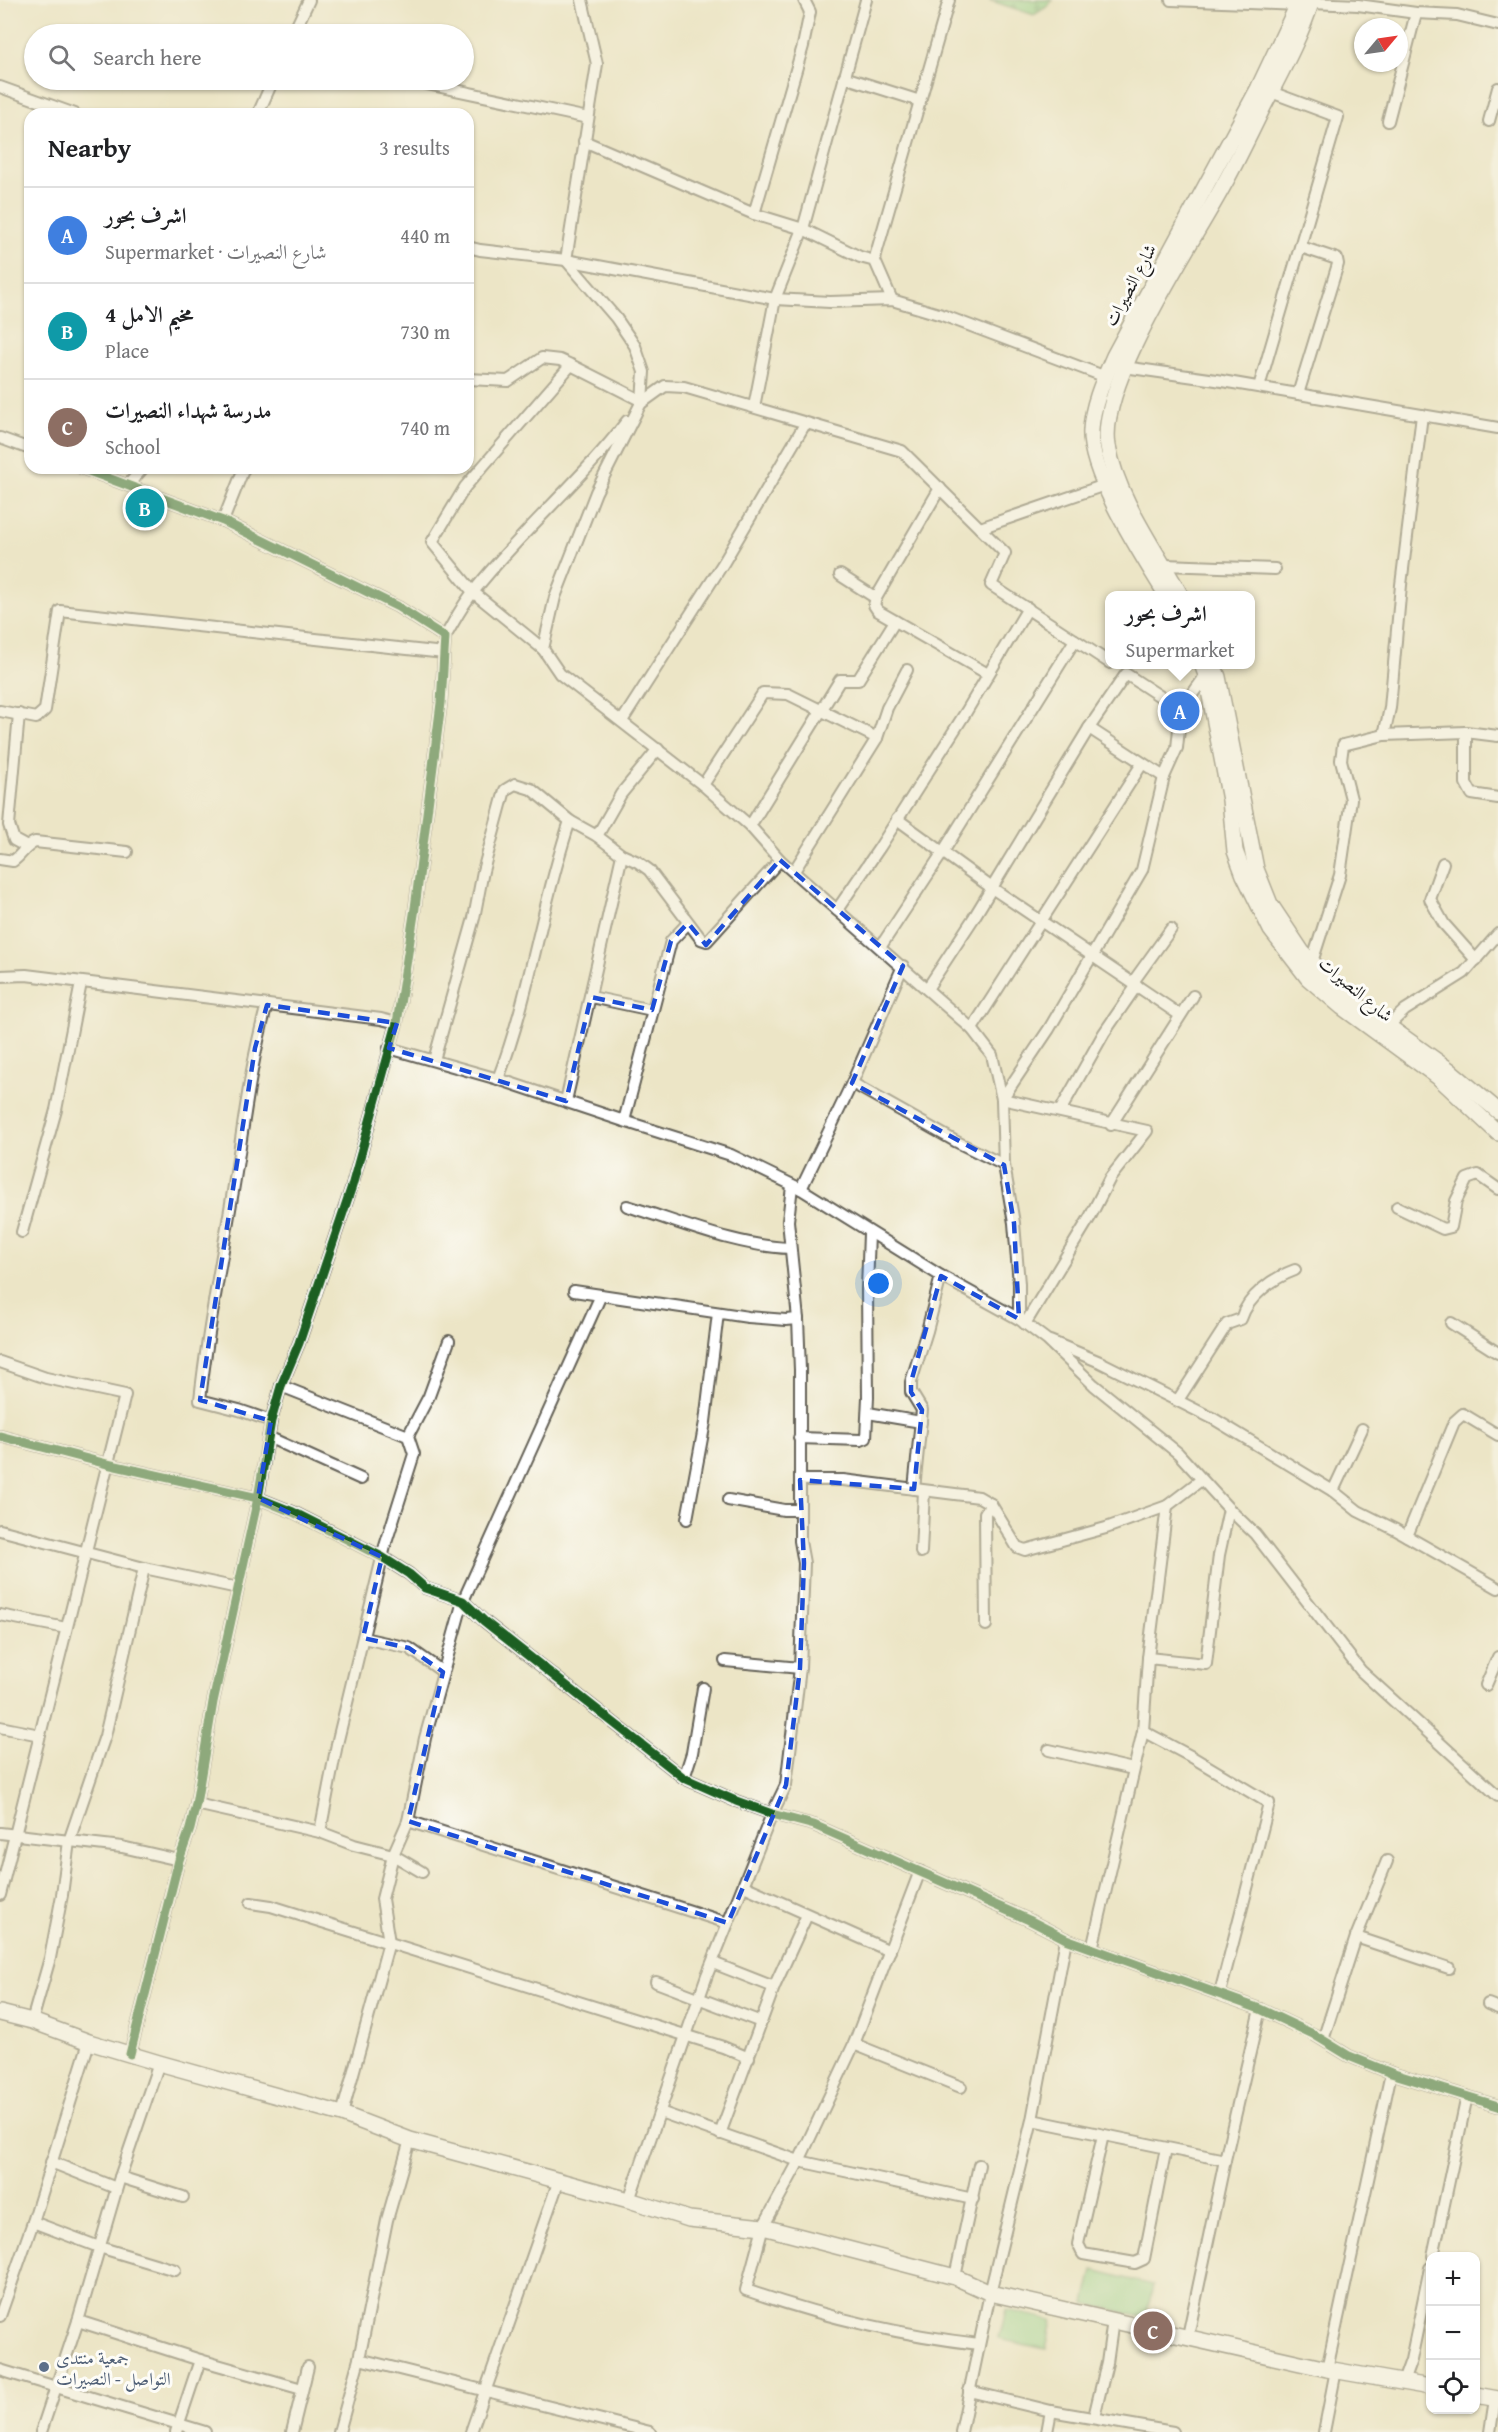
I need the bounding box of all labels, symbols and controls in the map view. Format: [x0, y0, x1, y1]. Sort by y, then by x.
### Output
north arrow [1354, 18, 1408, 72]
search box [24, 24, 474, 90]
icon: search [45, 41, 78, 74]
text: Search here [93, 41, 202, 73]
text: Nearby [48, 128, 131, 167]
text: 3 results [379, 133, 450, 162]
text: اشرف بحور [105, 199, 186, 231]
text: A [61, 221, 74, 250]
text: 440 m [400, 221, 450, 250]
text: Supermarket · شارع النصيرات [105, 237, 327, 266]
street label: شارع النصيرات [1097, 239, 1165, 332]
text: مخيم الامل 4 [105, 298, 193, 330]
text: B [61, 317, 74, 346]
text: 730 m [400, 317, 450, 346]
text: Place [105, 336, 149, 365]
text: مدرسة شهداء النصيرات [105, 394, 272, 426]
text: C [62, 413, 73, 442]
text: 740 m [400, 413, 450, 442]
text: School [105, 432, 161, 461]
pin: B [126, 486, 164, 530]
popup [1105, 591, 1255, 669]
text: اشرف بحور [1125, 597, 1207, 629]
text: Supermarket [1125, 635, 1235, 664]
pin: A [1160, 688, 1200, 734]
street label: شارع النصيرات [1312, 950, 1399, 1030]
your location [864, 1269, 893, 1298]
map controls [1426, 2252, 1480, 2414]
button: + [1426, 2252, 1480, 2306]
button: − [1426, 2306, 1480, 2360]
pin: C [1134, 2308, 1172, 2354]
place label: جمعية منتدى التواصل - النصيرات [56, 2344, 171, 2392]
marker: جمعية منتدى التواصل - النصيرات [37, 2360, 51, 2374]
button: locate [1426, 2360, 1480, 2414]

